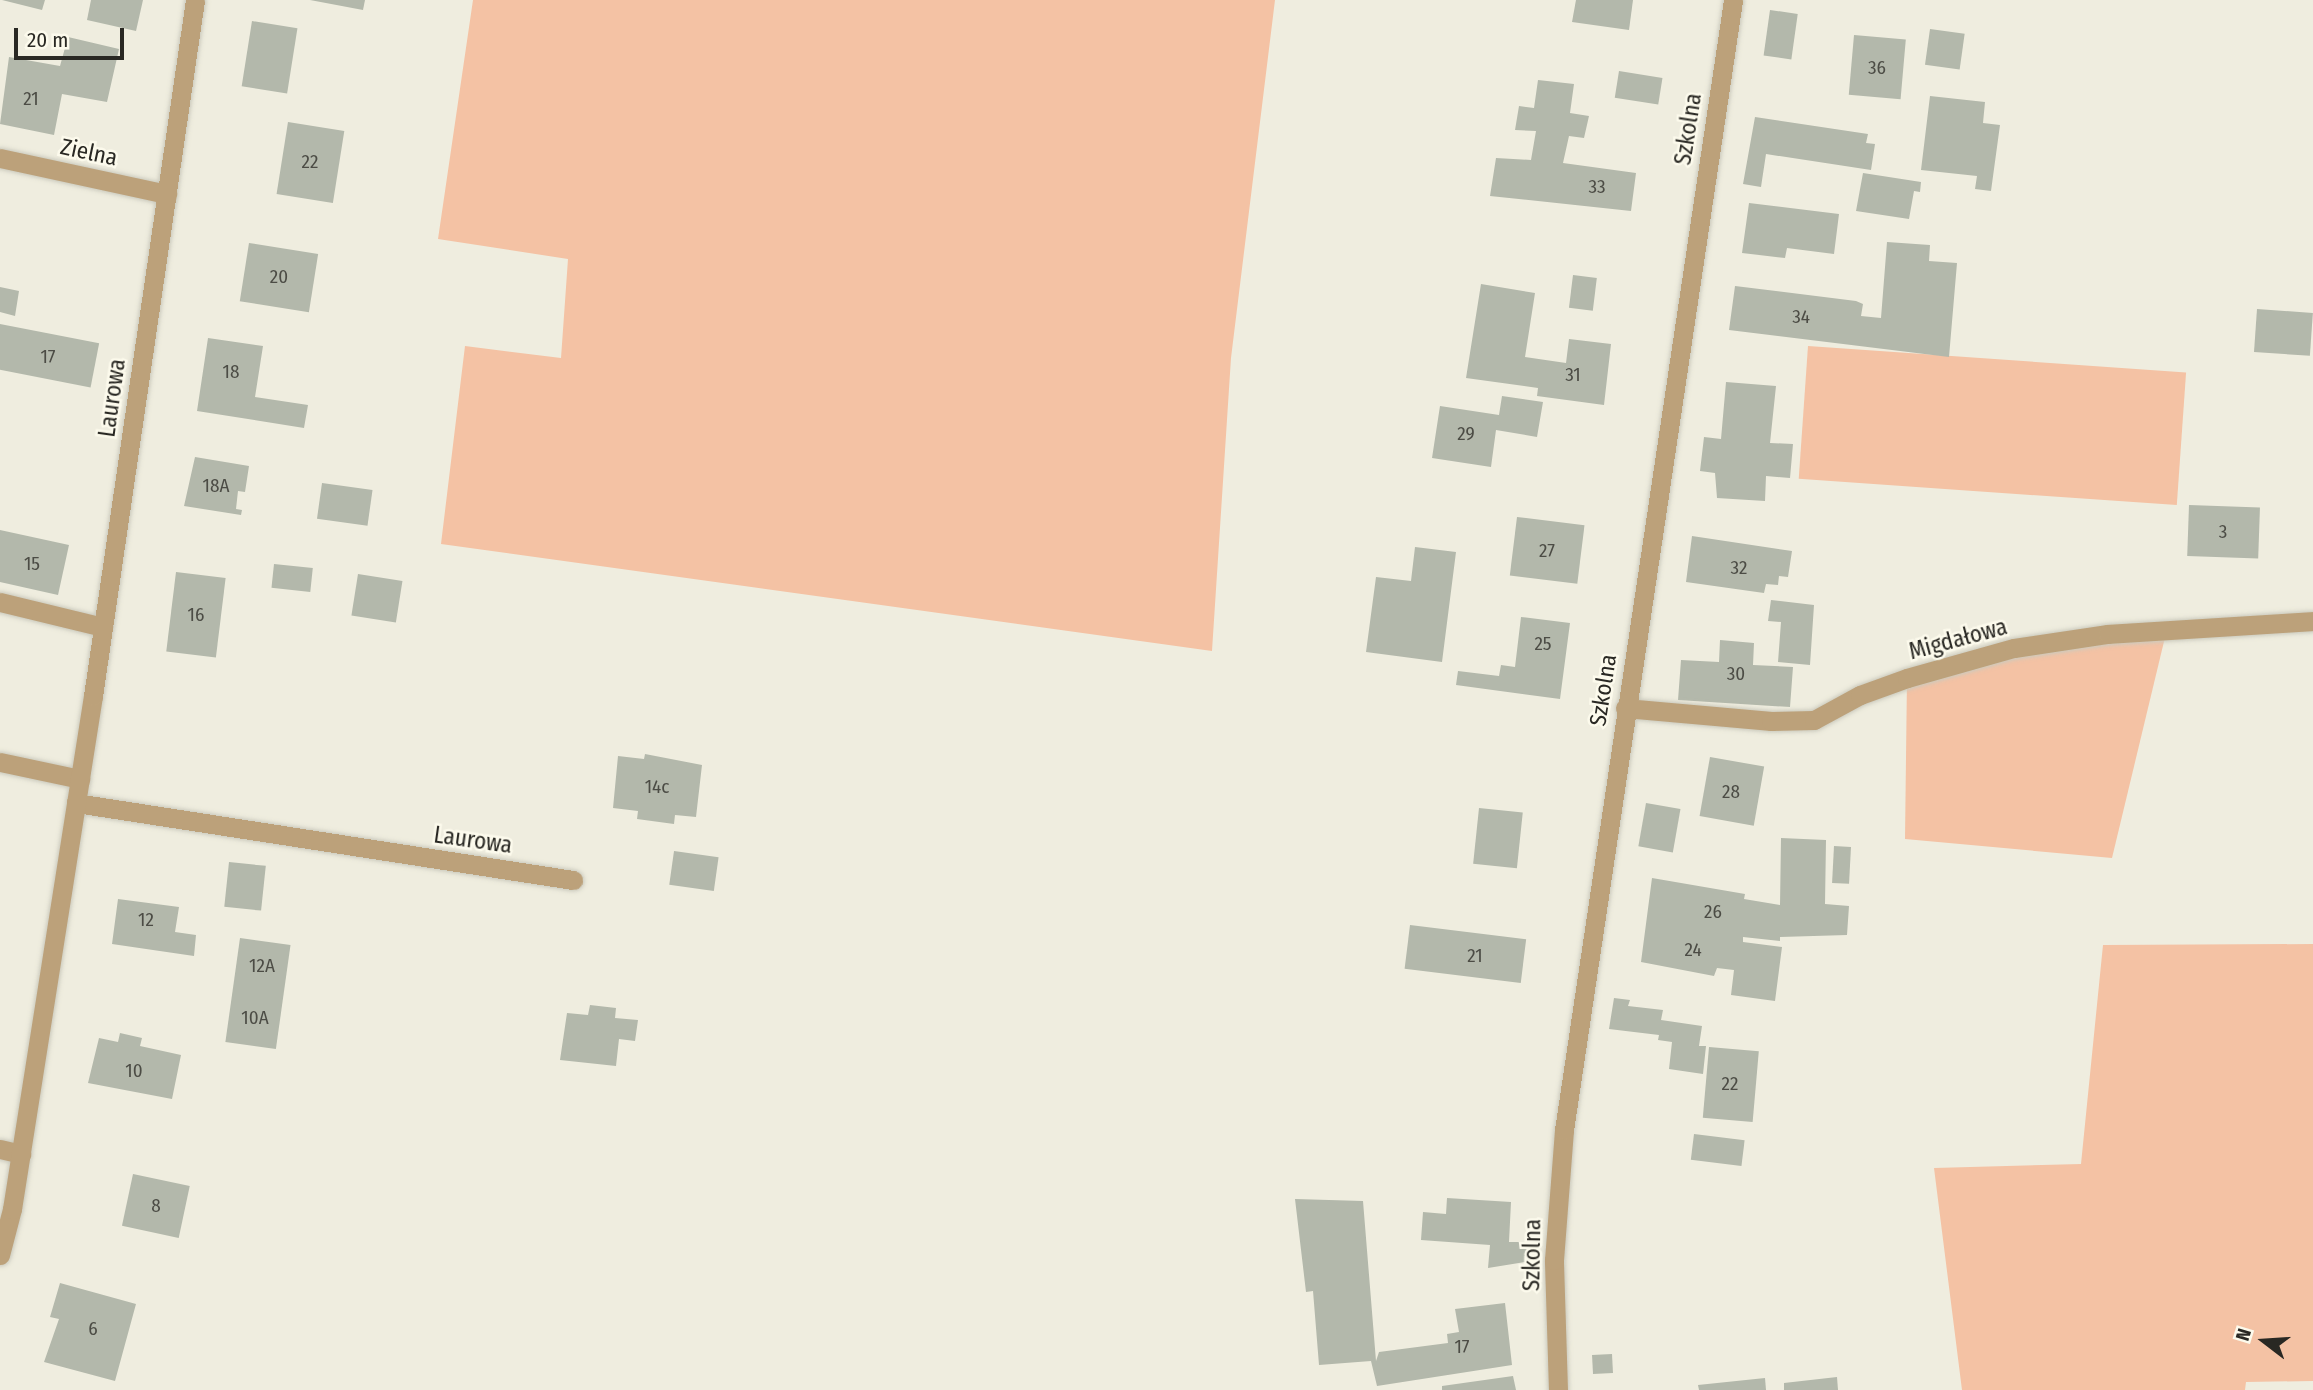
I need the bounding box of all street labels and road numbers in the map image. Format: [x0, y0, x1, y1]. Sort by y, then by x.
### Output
street label: Szkolna [1669, 91, 1707, 167]
street label: Zielna [58, 133, 120, 171]
street label: Laurowa [93, 357, 131, 439]
street label: Migdałowa [1906, 613, 2010, 665]
street label: Szkolna [1584, 652, 1622, 728]
street label: Laurowa [432, 821, 514, 859]
street label: Szkolna [1518, 1219, 1546, 1291]

